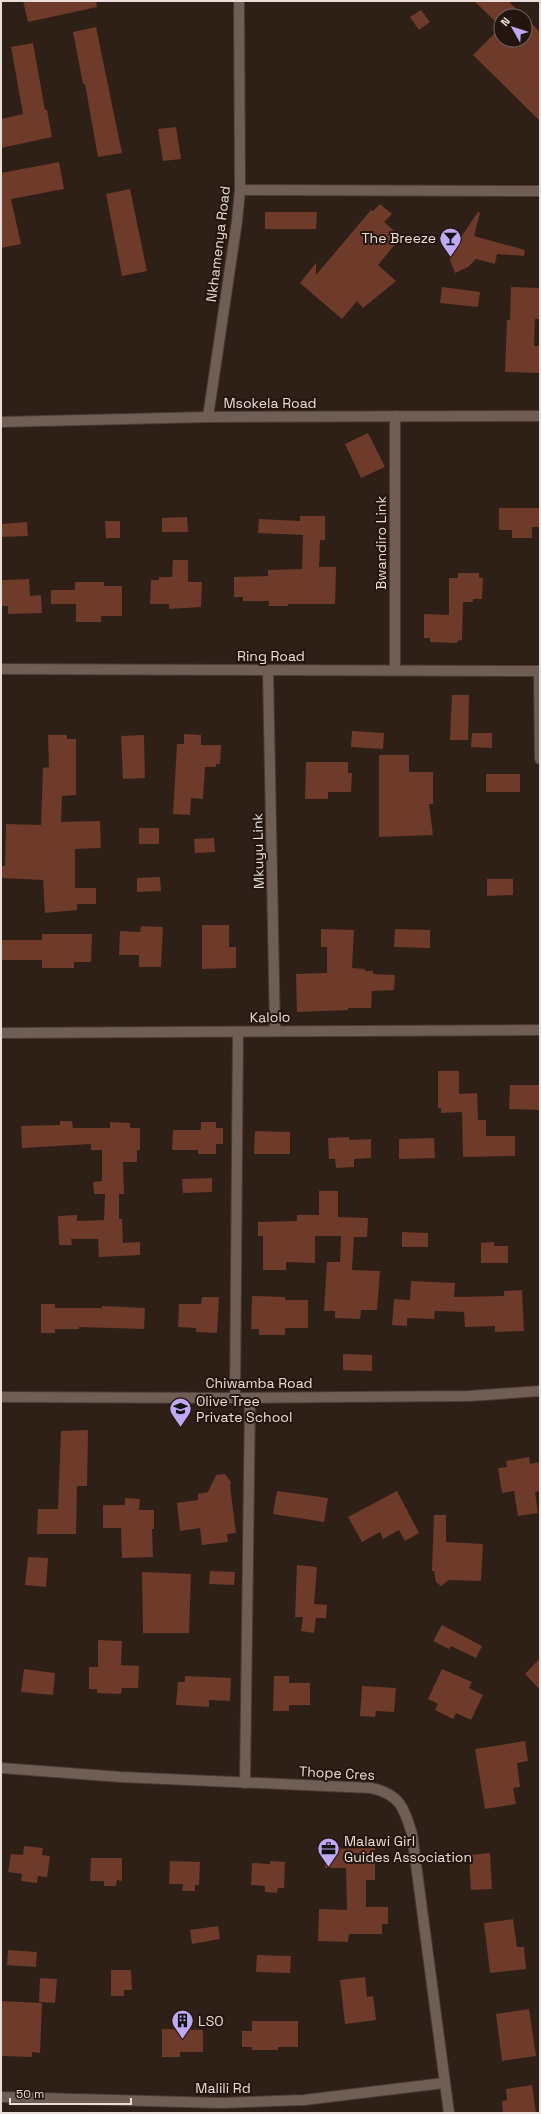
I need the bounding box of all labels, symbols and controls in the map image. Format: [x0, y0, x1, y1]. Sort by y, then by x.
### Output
north arrow [493, 8, 533, 48]
text: N [497, 14, 513, 29]
street label: Nkhamenya Road [202, 185, 234, 303]
bar icon: The Breeze [438, 225, 464, 258]
place label: The Breeze [361, 229, 436, 247]
street label: Msokela Road [223, 394, 317, 412]
street label: Bwandiro Link [372, 496, 390, 590]
street label: Ring Road [237, 647, 305, 665]
street label: Mkuyu Link [248, 812, 268, 889]
street label: Kalolo [249, 1008, 291, 1026]
street label: Chiwamba Road [205, 1374, 313, 1392]
place label: Olive Tree Private School [196, 1392, 292, 1426]
school or university icon: Olive Tree Private School [168, 1396, 194, 1429]
street label: Thope Cres [299, 1762, 375, 1784]
place label: Malawi Girl Guides Association [344, 1832, 472, 1866]
office icon: Malawi Girl Guides Association [316, 1836, 342, 1869]
building icon: LSO [169, 2008, 195, 2041]
place label: LSO [198, 2012, 224, 2030]
street label: Malili Rd [195, 2079, 251, 2097]
scale bar [10, 2080, 131, 2106]
text: 50 m [16, 2086, 44, 2102]

